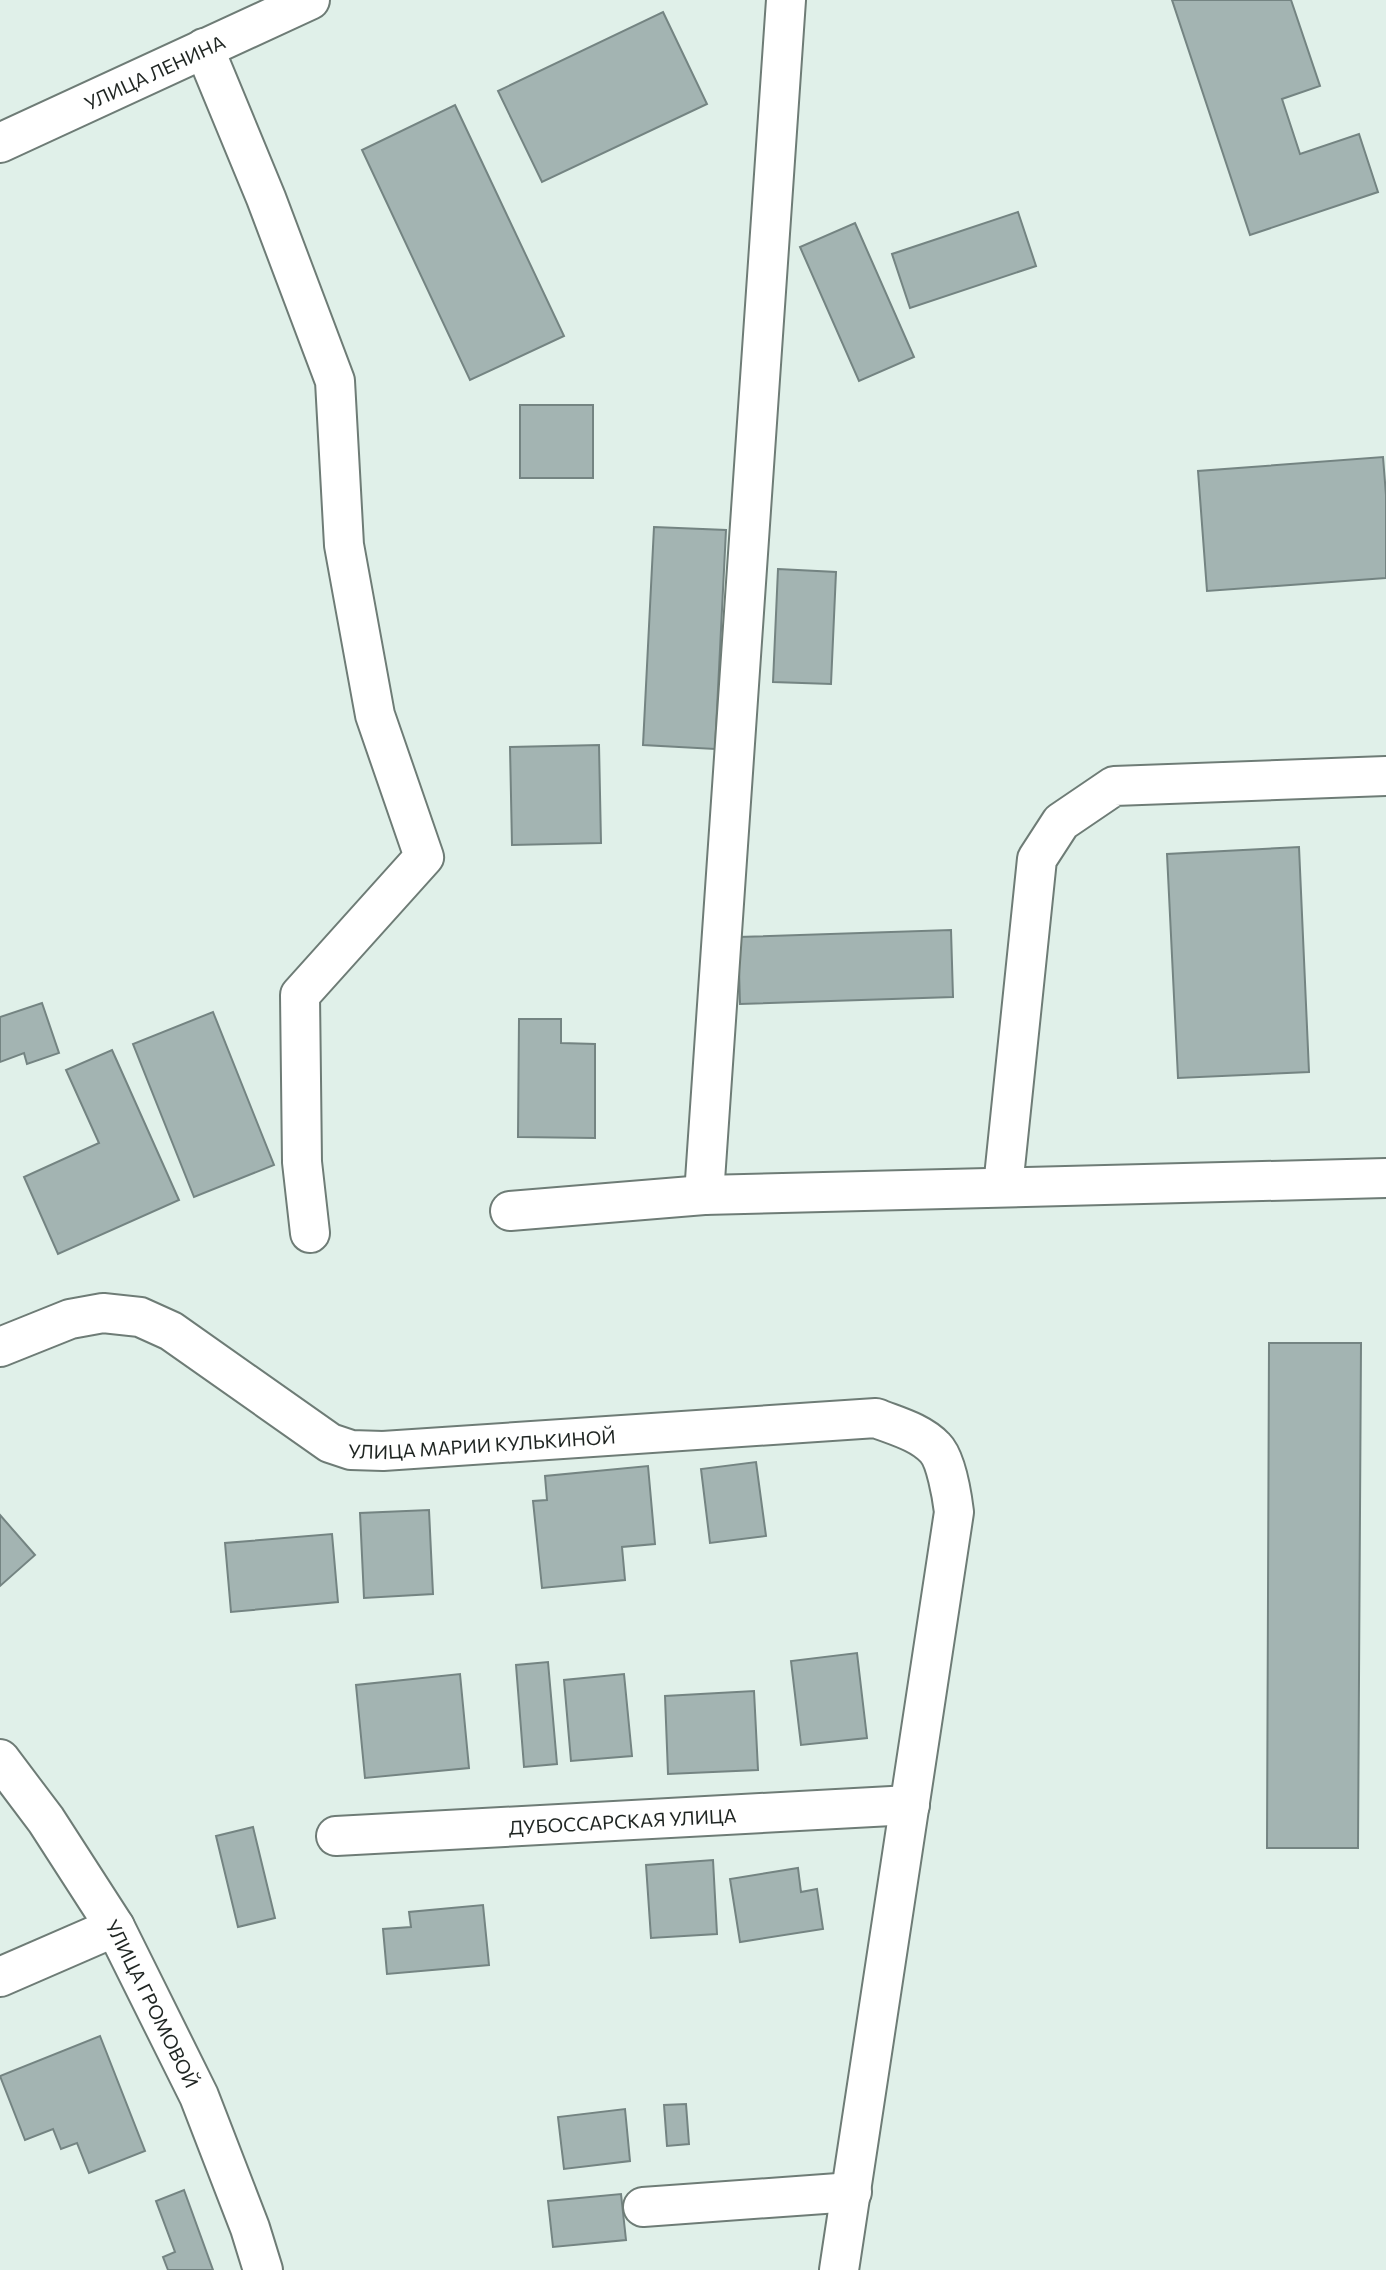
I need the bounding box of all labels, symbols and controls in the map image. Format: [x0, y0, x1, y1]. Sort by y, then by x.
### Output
street label: УЛИЦА ЛЕНИНА [80, 29, 228, 114]
street label: УЛИЦА МАРИИ КУЛЬКИНОЙ [348, 1424, 616, 1463]
street label: ДУБОССАРСКАЯ УЛИЦА [508, 1803, 737, 1838]
street label: УЛИЦА ГРОМОВОЙ [102, 1915, 204, 2091]

